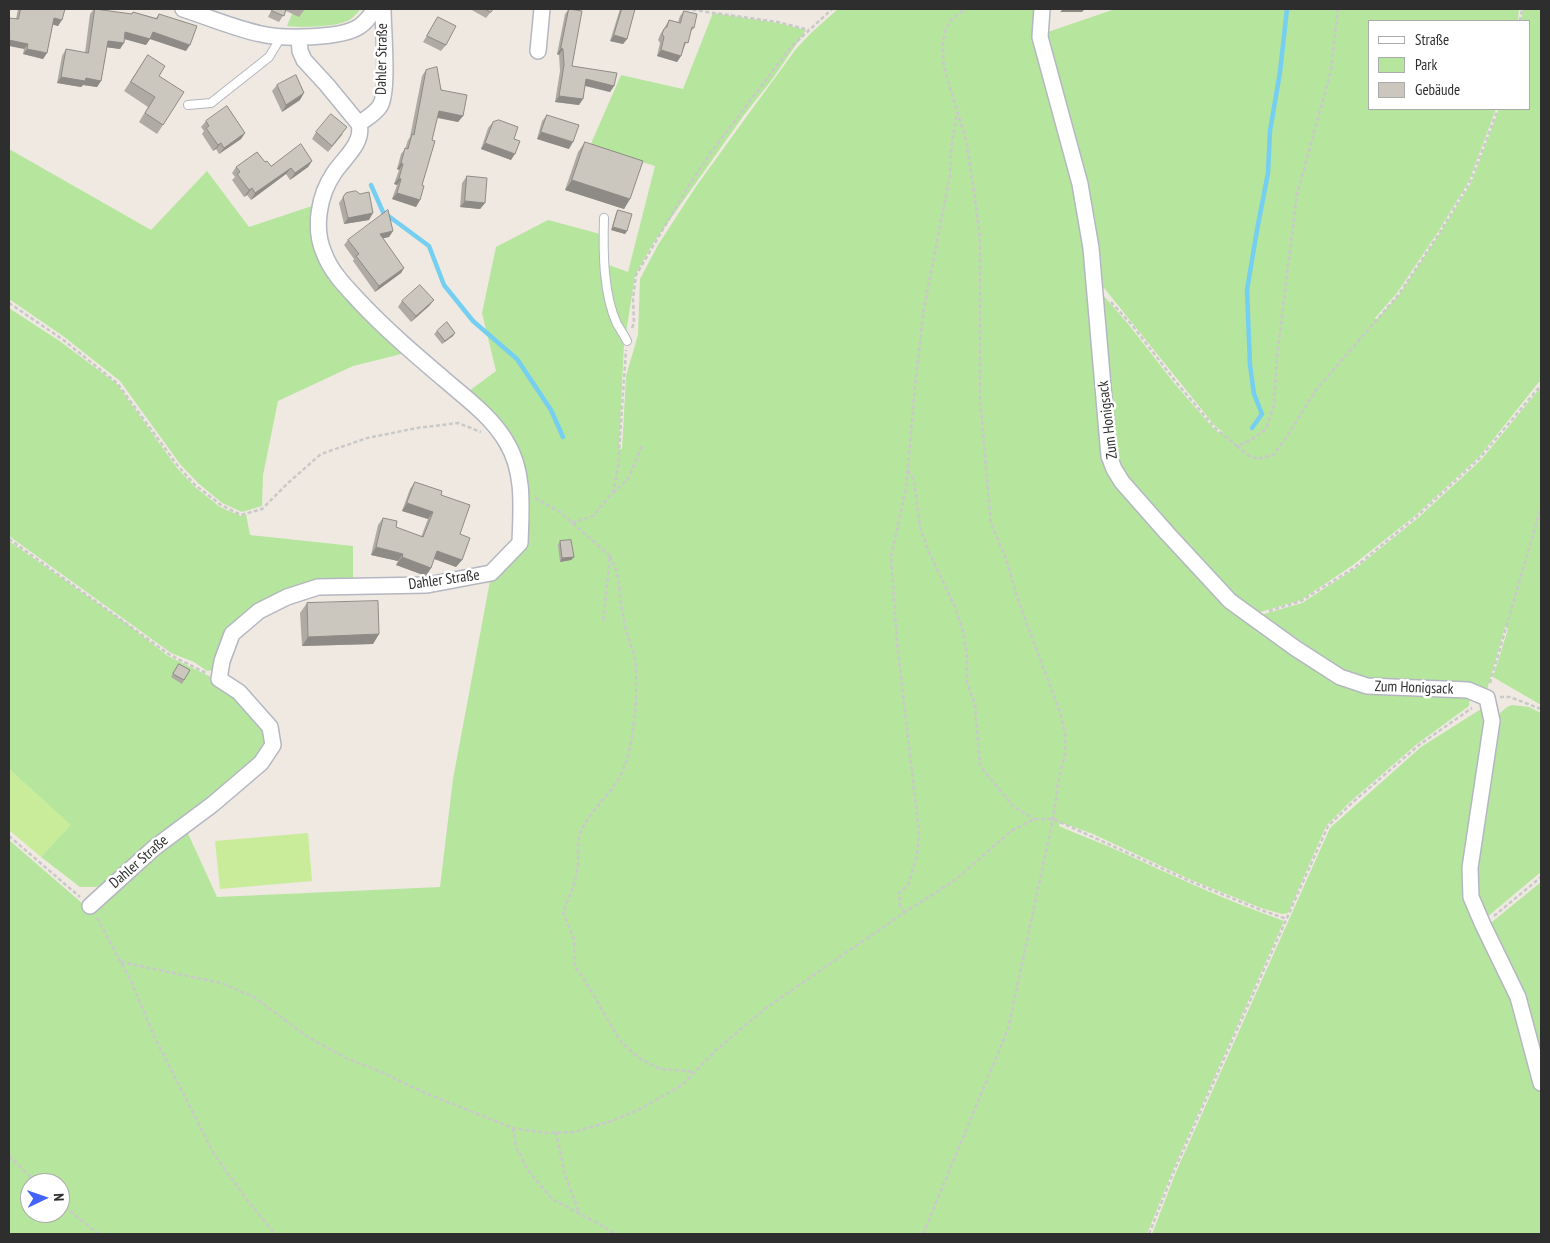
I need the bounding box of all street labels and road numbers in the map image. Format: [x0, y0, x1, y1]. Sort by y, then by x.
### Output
street label: Dahler Straße [372, 23, 392, 95]
street label: Zum Honigsack [1094, 380, 1122, 460]
street label: Dahler Straße [407, 566, 481, 594]
street label: Zum Honigsack [1374, 678, 1454, 698]
street label: Dahler Straße [106, 832, 172, 892]

